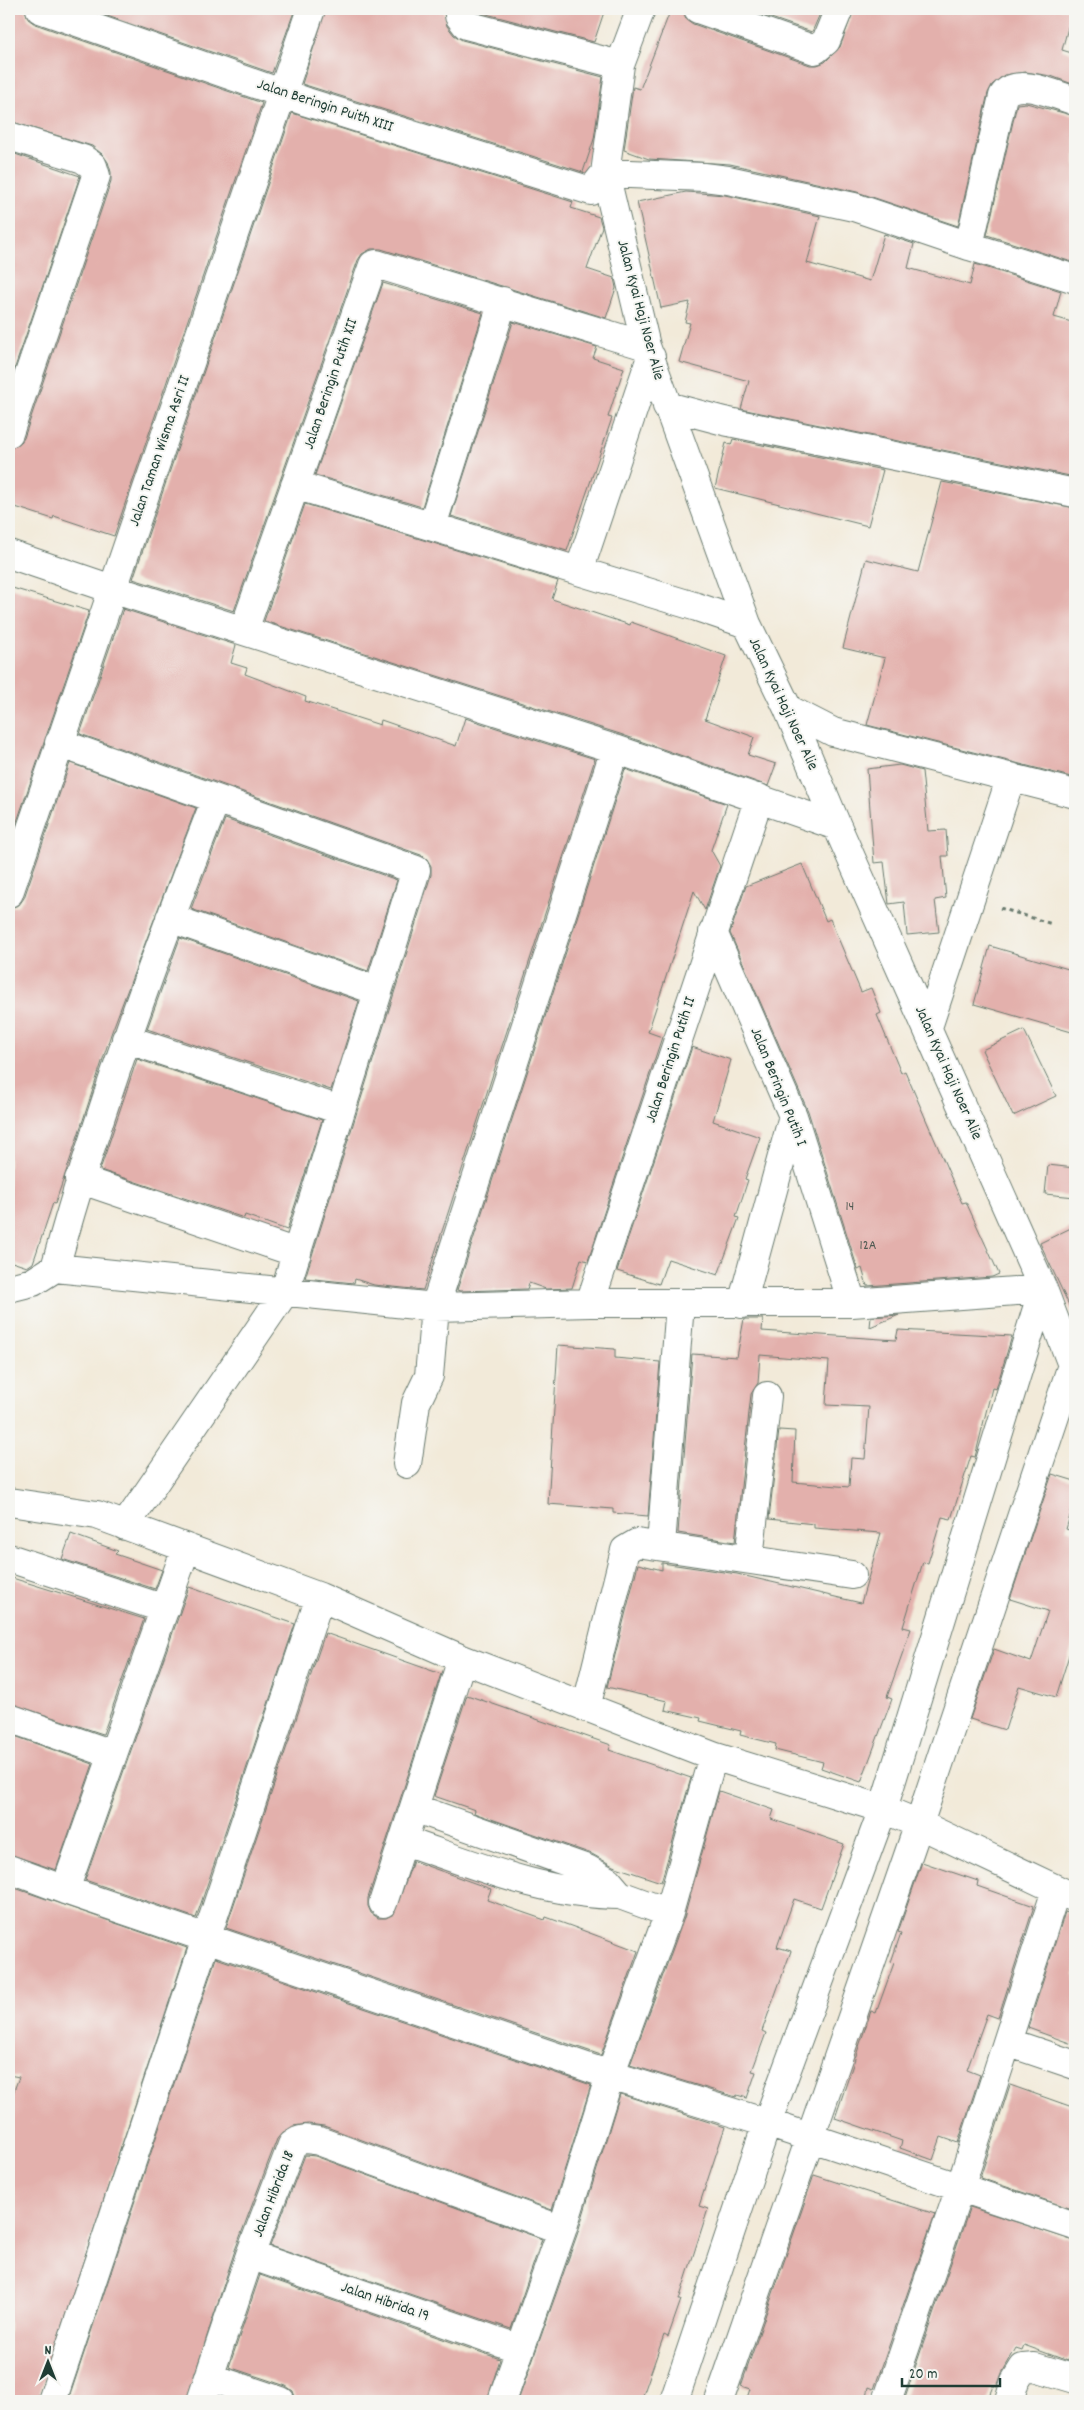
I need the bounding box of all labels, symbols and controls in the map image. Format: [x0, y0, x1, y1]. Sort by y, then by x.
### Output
street label: Jalan Beringin Puith XIII [254, 73, 396, 139]
street label: Jalan Kyai Haji Noer Alie [610, 237, 670, 383]
street label: Jalan Beringin Putih XII [298, 315, 364, 453]
street label: Jalan Taman Wisma Asri II [123, 372, 197, 529]
street label: Jalan Kyai Haji Noer Alie [742, 634, 824, 774]
street label: Jalan Beringin Putih II [640, 994, 702, 1126]
street label: Jalan Kyai Haji Noer Alie [908, 1002, 988, 1144]
street label: Jalan Beringin Putih I [744, 1024, 812, 1150]
house number: 14 [846, 1197, 854, 1217]
house number: 12A [860, 1236, 877, 1256]
street label: Jalan Hibrida 18 [247, 2147, 301, 2241]
street label: Jalan Hibrida 19 [338, 2276, 432, 2328]
north arrow [22, 2338, 72, 2388]
text: N [45, 2341, 52, 2361]
scale bar [902, 2355, 999, 2387]
text: 20 m [909, 2364, 937, 2386]

